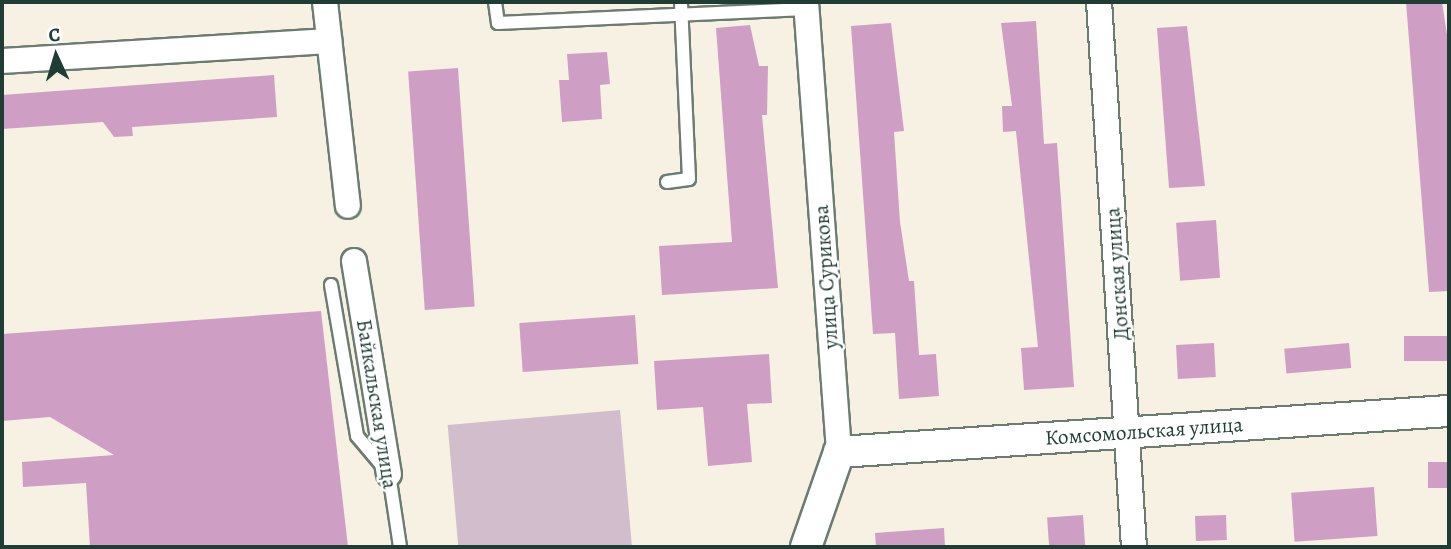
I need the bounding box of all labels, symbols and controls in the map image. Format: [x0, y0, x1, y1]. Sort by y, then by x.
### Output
north arrow [21, 21, 91, 91]
text: С [48, 22, 61, 48]
street label: улица Сурикова [808, 204, 844, 350]
street label: Донская улица [1100, 207, 1134, 341]
street label: Байкальская улица [351, 317, 403, 491]
street label: Комсомольская улица [1044, 412, 1244, 450]

